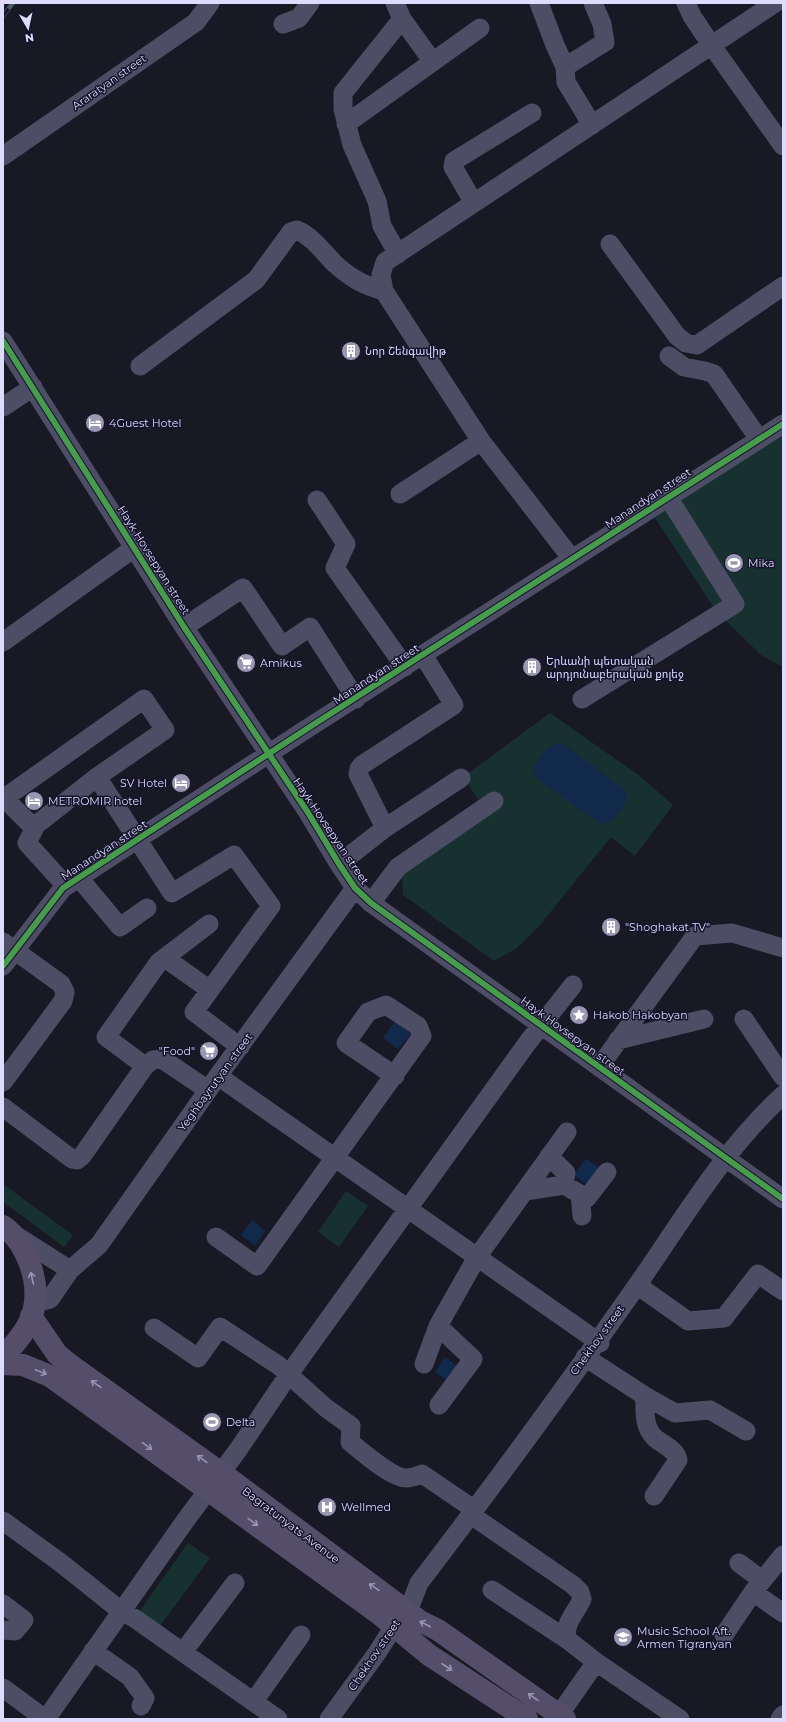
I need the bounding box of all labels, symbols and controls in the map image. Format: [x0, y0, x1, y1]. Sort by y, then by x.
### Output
north arrow [8, 8, 48, 48]
text: N [24, 30, 35, 45]
street label: Araratyan street [69, 51, 149, 113]
building icon: Նոր Շենգավիթ [340, 340, 362, 362]
place label: Նոր Շենգավիթ [365, 344, 447, 358]
hotel icon: 4Guest Hotel [84, 412, 106, 434]
place label: 4Guest Hotel [109, 416, 181, 430]
street label: Manandyan street [602, 465, 694, 531]
street label: Hayk Hovsepyan street [115, 503, 194, 618]
sports icon: Mika [723, 552, 745, 574]
place label: Mika [748, 556, 774, 570]
street label: Manandyan street [330, 641, 422, 707]
supermarket icon: Amikus [235, 652, 257, 674]
place label: Երևանի պետական արդյունաբերական քոլեջ [546, 654, 684, 681]
place label: Amikus [260, 656, 302, 670]
building icon: Երևանի պետական արդյունաբերական քոլեջ [521, 656, 543, 678]
hotel icon: SV Hotel [170, 772, 192, 794]
street label: Hayk Hovsepyan street [290, 775, 372, 888]
place label: SV Hotel [120, 776, 167, 790]
hotel icon: METROMIR hotel [23, 790, 45, 812]
place label: METROMIR hotel [48, 794, 142, 808]
street label: Manandyan street [58, 817, 150, 883]
building icon: "Shoghakat TV" [600, 916, 622, 938]
place label: "Shoghakat TV" [625, 920, 710, 934]
street label: Hayk Hovsepyan street [518, 993, 628, 1079]
place icon: Hakob Hakobyan [568, 1004, 590, 1026]
place label: Hakob Hakobyan [593, 1008, 688, 1022]
street label: Yeghbayrutyan street [175, 1030, 256, 1134]
supermarket icon: "Food" [198, 1040, 220, 1062]
place label: "Food" [159, 1044, 195, 1058]
one-way arrow [28, 1271, 36, 1284]
street label: Chekhov street [567, 1302, 627, 1378]
one-way arrow [34, 1369, 46, 1377]
one-way arrow [90, 1380, 101, 1388]
sports icon: Delta [201, 1411, 223, 1433]
place label: Delta [226, 1415, 255, 1429]
one-way arrow [142, 1442, 153, 1450]
one-way arrow [196, 1455, 207, 1463]
street label: Bagratunyats Avenue [240, 1484, 343, 1566]
hospital icon: Wellmed [316, 1496, 338, 1518]
place label: Wellmed [341, 1500, 391, 1514]
one-way arrow [247, 1518, 258, 1526]
one-way arrow [368, 1582, 379, 1591]
street label: Chekhov street [345, 1616, 403, 1693]
one-way arrow [420, 1619, 432, 1627]
place label: Music School Aft. Armen Tigranyan [637, 1624, 732, 1651]
school or university icon: Music School Aft. Armen Tigranyan [612, 1626, 634, 1648]
one-way arrow [441, 1663, 452, 1671]
one-way arrow [528, 1693, 539, 1701]

